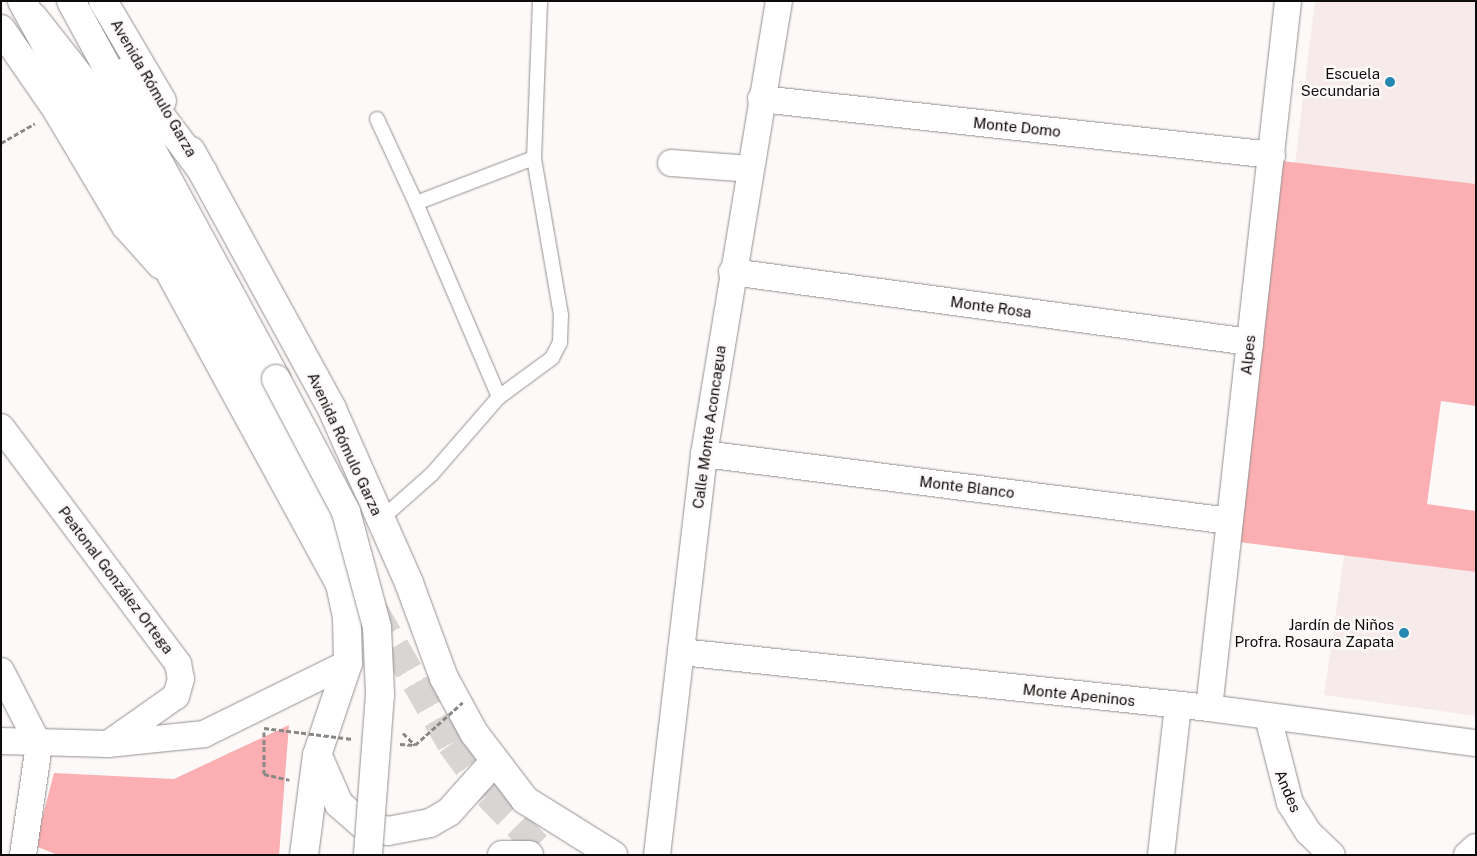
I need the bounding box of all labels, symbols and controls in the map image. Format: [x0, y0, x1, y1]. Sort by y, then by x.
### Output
street label: Avenida Rómulo Garza [107, 16, 201, 160]
place label: Escuela Secundaria [1301, 64, 1380, 99]
marker: Escuela Secundaria [1384, 76, 1396, 88]
street label: Monte Domo [972, 113, 1062, 141]
street label: Monte Rosa [949, 292, 1033, 322]
street label: Alpes [1237, 334, 1259, 376]
street label: Calle Monte Aconcagua [689, 344, 729, 510]
street label: Avenida Rómulo Garza [304, 369, 386, 519]
street label: Monte Blanco [918, 472, 1016, 502]
street label: Peatonal González Ortega [55, 503, 177, 657]
place label: Jardín de Niños Profra. Rosaura Zapata [1234, 615, 1394, 650]
marker: Jardín de Niños Profra. Rosaura Zapata [1398, 627, 1410, 639]
street label: Monte Apeninos [1022, 680, 1136, 710]
street label: Andes [1271, 767, 1305, 815]

